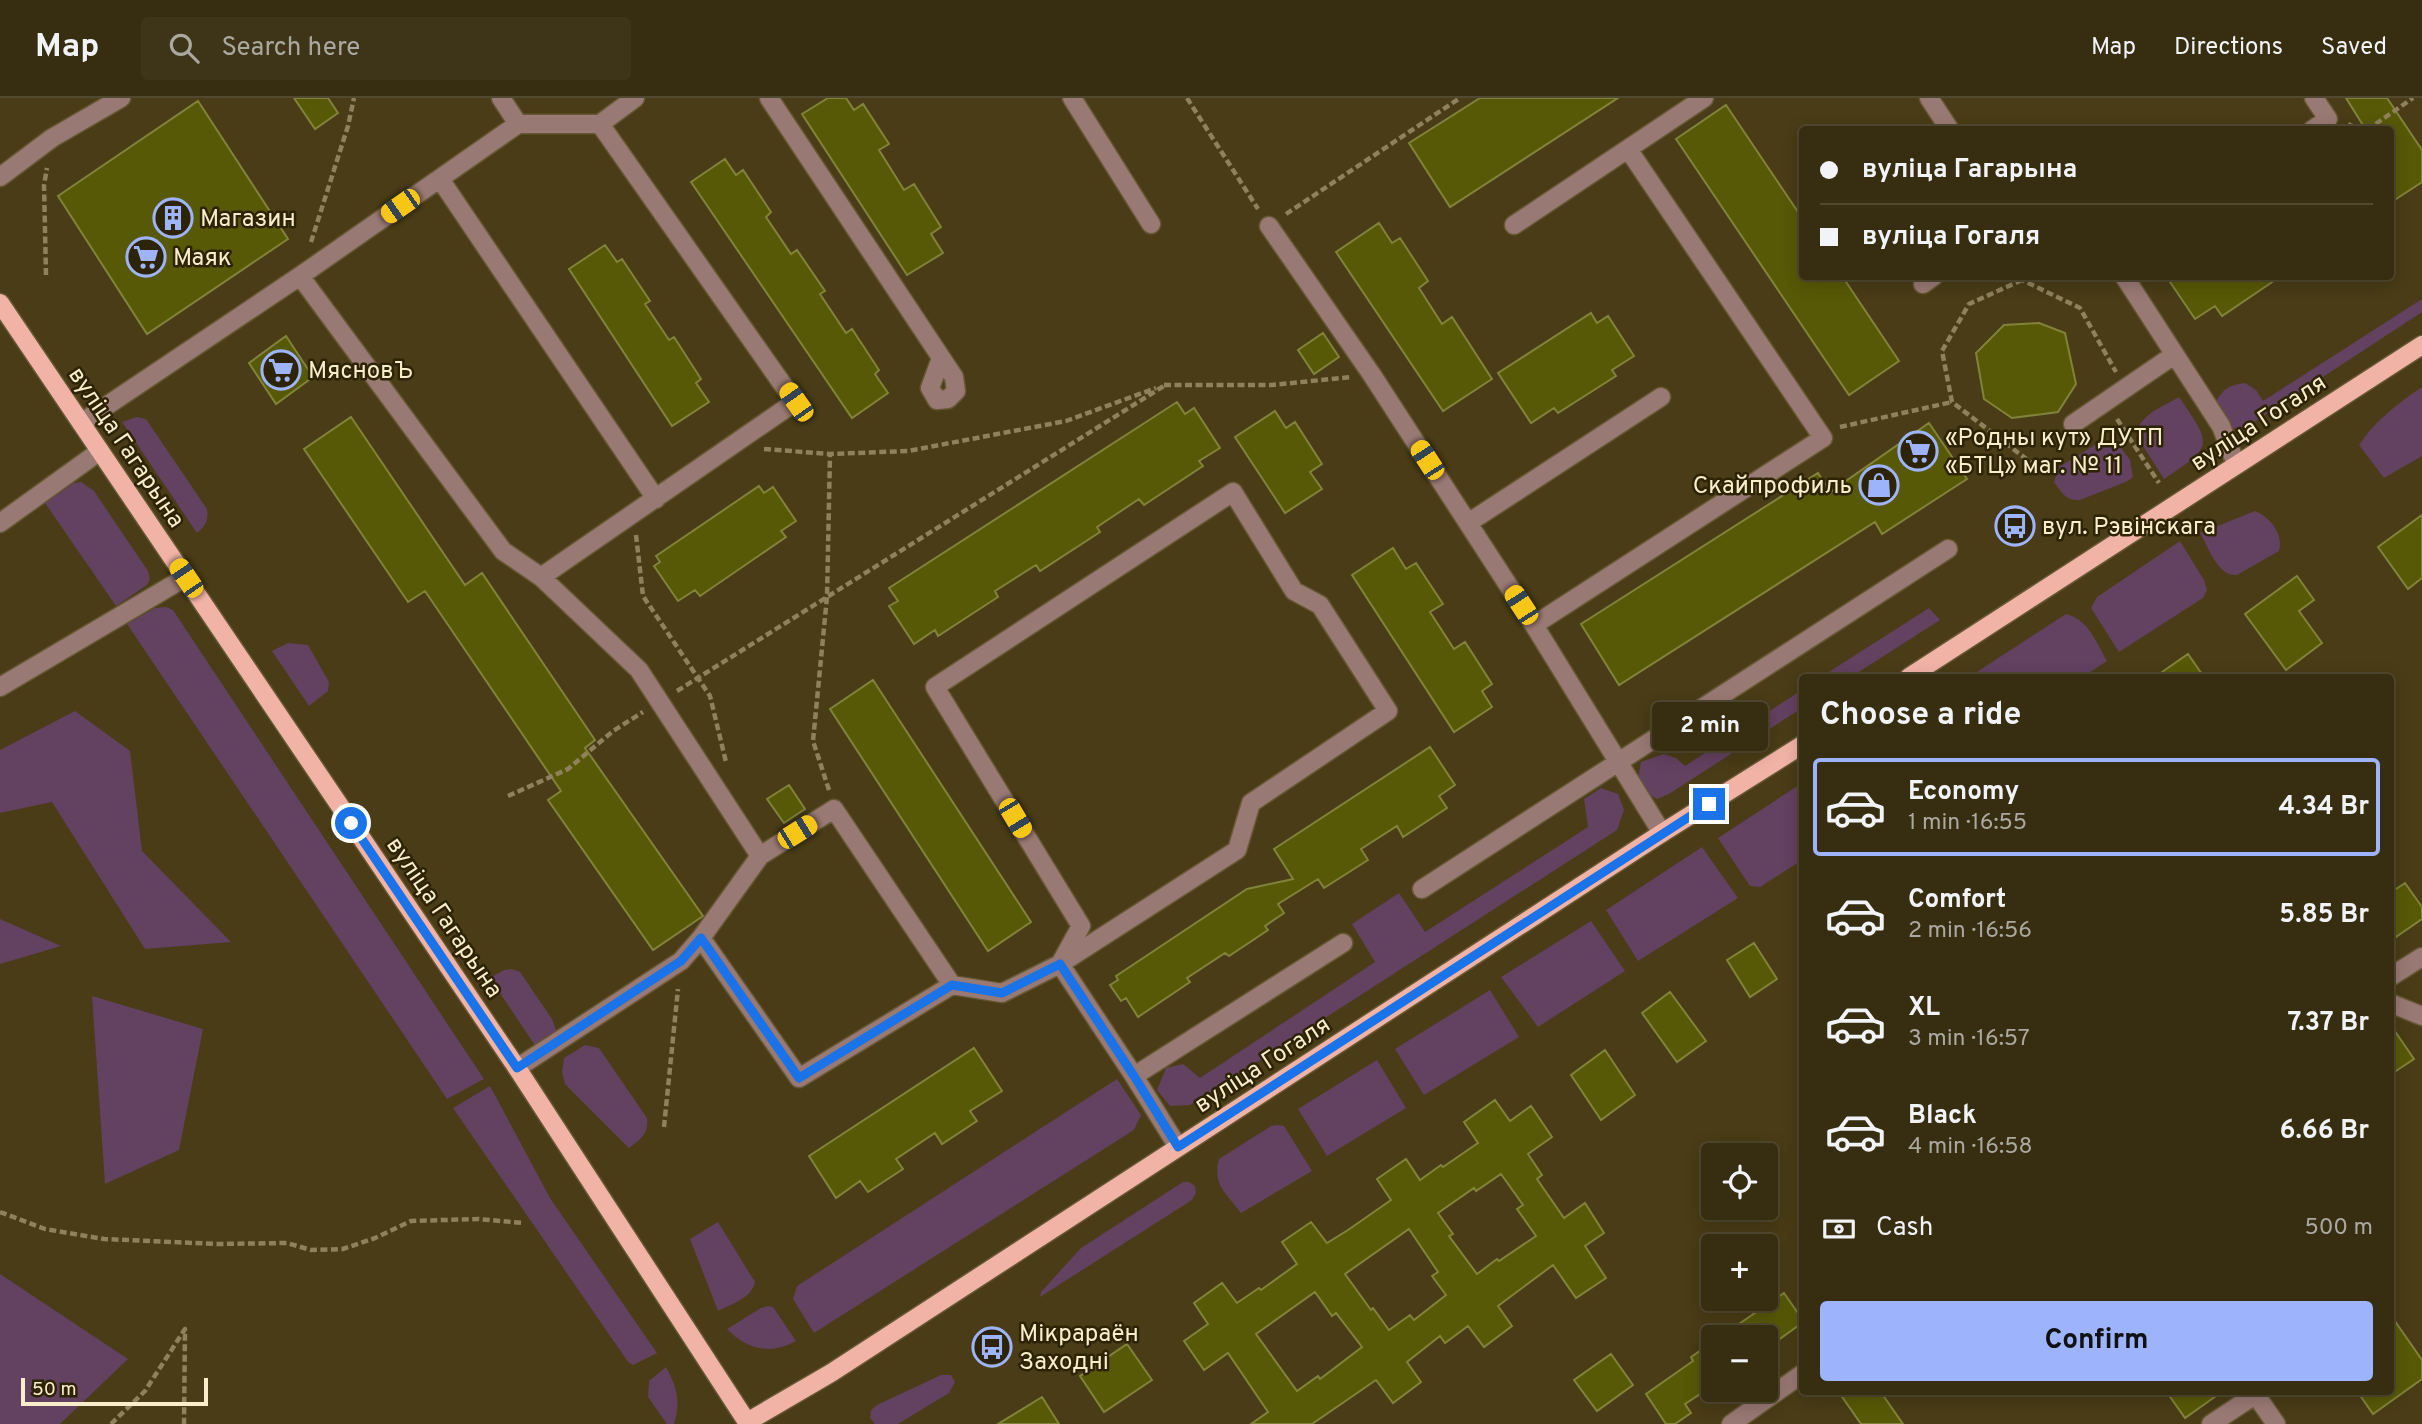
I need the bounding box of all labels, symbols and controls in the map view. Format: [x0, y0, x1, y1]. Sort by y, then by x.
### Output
search box [141, 17, 631, 80]
text: Map [35, 27, 99, 69]
icon: search [165, 29, 203, 67]
text: Search here [221, 32, 360, 65]
text: Map [2091, 33, 2136, 63]
text: Directions [2174, 33, 2283, 63]
text: Saved [2321, 33, 2387, 63]
text: вуліца Гагарына [1862, 154, 2077, 187]
car [377, 185, 424, 227]
building icon: Магазин [152, 197, 194, 239]
place label: Магазин [200, 205, 296, 235]
text: вуліца Гогаля [1862, 221, 2040, 254]
supermarket icon: Маяк [125, 236, 167, 278]
place label: Маяк [173, 244, 232, 274]
supermarket icon: МясновЪ [260, 349, 302, 391]
place label: МясновЪ [308, 357, 413, 387]
street label: вуліца Гагарына [60, 362, 190, 534]
street label: вуліца Гогаля [2185, 369, 2333, 479]
car [776, 379, 817, 425]
place label: «Родны кут» ДУТП «БТЦ» маг. № 11 [1945, 424, 2163, 482]
supermarket icon: «Родны кут» ДУТП «БТЦ» маг. № 11 [1897, 430, 1939, 472]
car [1407, 437, 1448, 483]
shop icon: Скайпрофиль [1858, 464, 1900, 506]
place label: Скайпрофиль [1693, 472, 1852, 502]
bus stop icon: вул. Рэвінскага [1994, 505, 2036, 547]
place label: вул. Рэвінскага [2042, 513, 2216, 543]
car [166, 555, 207, 601]
car [1501, 582, 1542, 628]
text: Choose a ride [1820, 696, 2021, 736]
callout: 2 min [1651, 702, 1767, 752]
text: 2 min [1680, 712, 1740, 741]
icon: car [1824, 776, 1887, 839]
text: Economy [1908, 776, 2019, 809]
route end [1693, 788, 1725, 820]
text: 4.34 Br [2278, 791, 2369, 824]
car [996, 795, 1035, 841]
route start [335, 807, 367, 839]
text: 1 min · 16:55 [1908, 809, 2027, 838]
car [774, 812, 821, 852]
street label: вуліца Гагарына [378, 832, 508, 1004]
icon: car [1824, 884, 1887, 947]
text: Comfort [1908, 884, 2006, 917]
text: 5.85 Br [2279, 899, 2369, 932]
text: 2 min · 16:56 [1908, 917, 2032, 946]
icon: car [1824, 992, 1887, 1055]
text: XL [1908, 992, 1940, 1025]
text: 7.37 Br [2288, 1007, 2369, 1040]
street label: вуліца Гогаля [1189, 1011, 1337, 1121]
text: 3 min · 16:57 [1908, 1025, 2030, 1054]
icon: car [1824, 1100, 1887, 1163]
text: Black [1908, 1100, 1977, 1133]
text: 6.66 Br [2279, 1115, 2369, 1148]
text: 4 min · 16:58 [1908, 1133, 2033, 1162]
map controls [1701, 1143, 1778, 1402]
button: locate [1701, 1143, 1778, 1220]
icon: cash [1820, 1210, 1858, 1248]
text: Cash [1876, 1212, 1933, 1245]
text: 500 m [2305, 1214, 2373, 1243]
button: + [1701, 1234, 1778, 1311]
button: Confirm [1820, 1301, 2373, 1381]
place label: Мікрараён Заходні [1019, 1320, 1139, 1378]
button: − [1701, 1325, 1778, 1402]
bus stop icon: Мікрараён Заходні [971, 1326, 1013, 1368]
scale bar [21, 1375, 208, 1407]
text: 50 m [32, 1378, 77, 1402]

